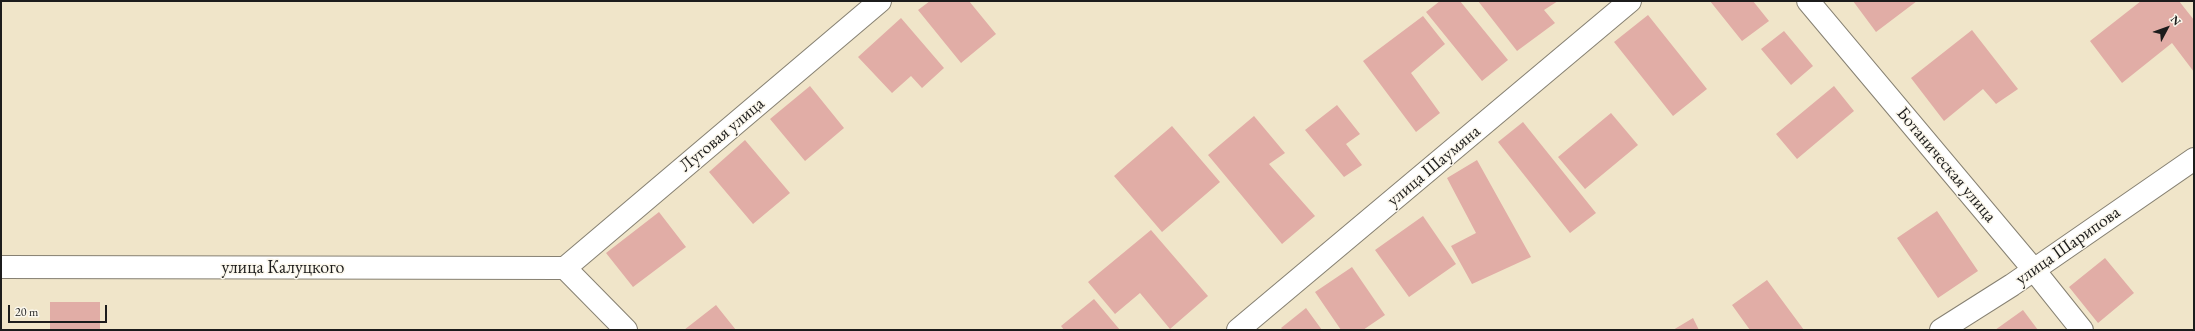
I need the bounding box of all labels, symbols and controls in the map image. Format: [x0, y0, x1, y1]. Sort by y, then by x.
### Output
north arrow [2147, 8, 2187, 48]
text: N [2168, 12, 2184, 28]
street label: Луговая улица [675, 93, 769, 177]
street label: Ботаническая улица [1891, 103, 2001, 227]
street label: улица Шаумяна [1383, 121, 1485, 211]
street label: улица Шарипова [2011, 202, 2125, 290]
street label: улица Калуцкого [222, 257, 344, 279]
scale bar [10, 297, 109, 323]
text: 20 m [15, 304, 38, 320]

